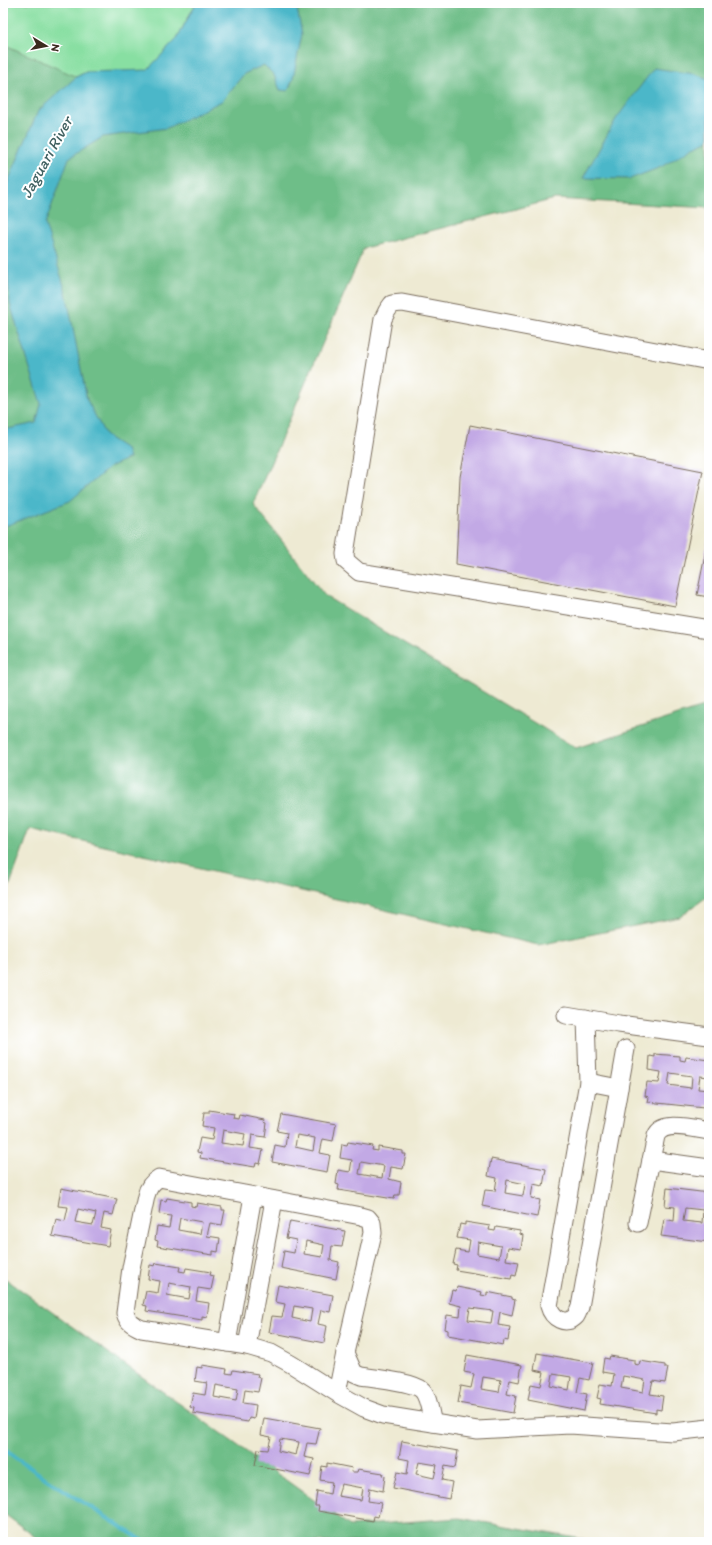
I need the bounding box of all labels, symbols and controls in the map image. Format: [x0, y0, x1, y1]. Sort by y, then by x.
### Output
north arrow [26, 26, 66, 66]
text: N [48, 43, 62, 52]
water label: Jaguari River [16, 112, 77, 201]

